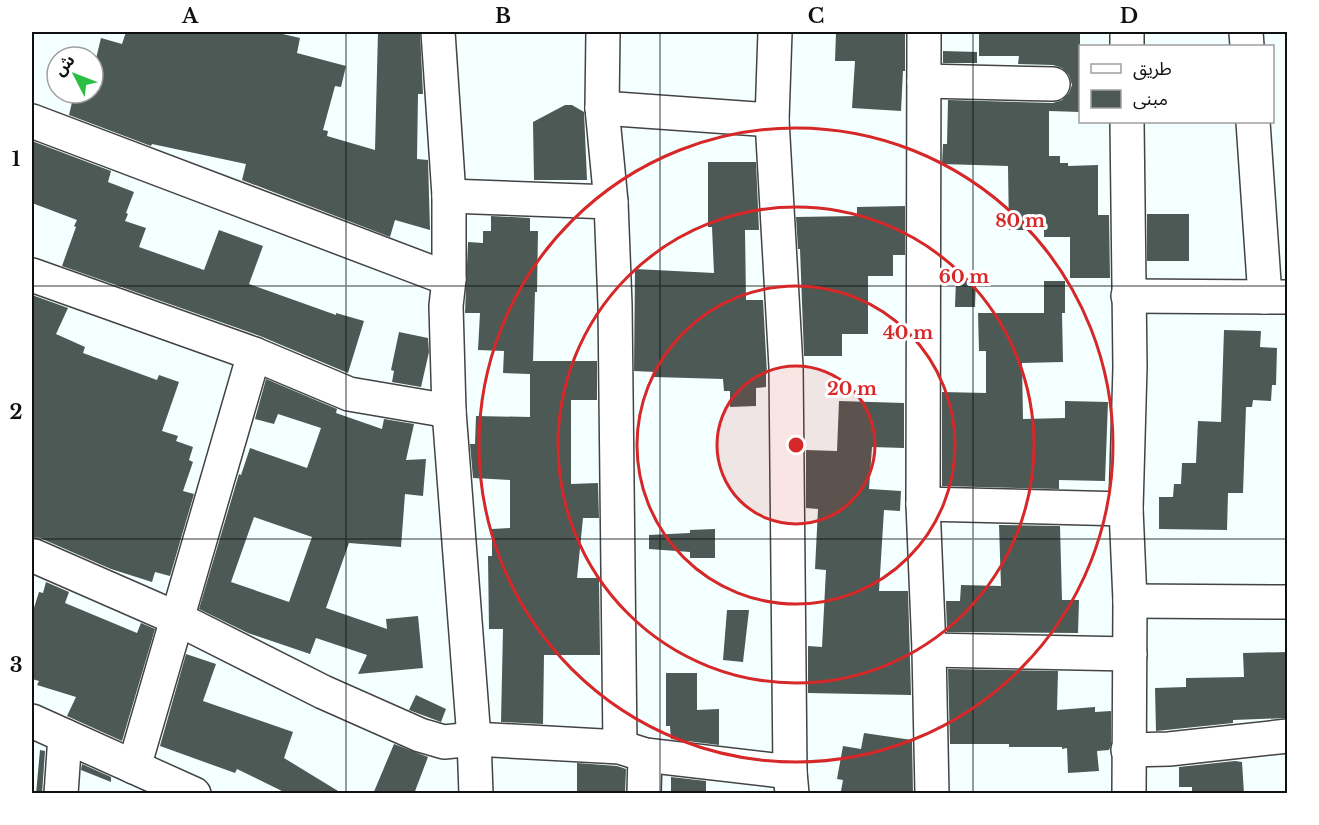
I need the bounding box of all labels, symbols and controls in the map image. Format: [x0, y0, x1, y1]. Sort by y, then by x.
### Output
text: A [181, 4, 199, 28]
text: B [495, 4, 511, 28]
text: C [808, 4, 824, 28]
text: D [1120, 4, 1138, 28]
north arrow [45, 45, 105, 105]
legend [1079, 45, 1274, 123]
text: ش [49, 50, 79, 80]
text: طريق [1133, 58, 1172, 80]
text: مبنى [1133, 88, 1168, 110]
text: 1 [12, 147, 21, 171]
text: 80 m [995, 210, 1045, 232]
text: 60 m [939, 266, 989, 288]
text: 40 m [883, 322, 933, 344]
text: 20 m [827, 378, 877, 400]
text: 2 [9, 400, 23, 424]
centre of rings [786, 435, 806, 455]
text: 3 [10, 653, 22, 677]

